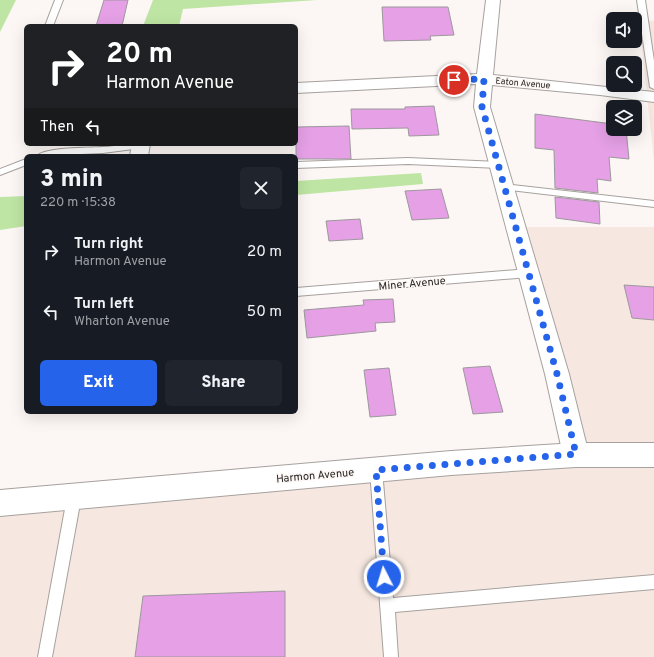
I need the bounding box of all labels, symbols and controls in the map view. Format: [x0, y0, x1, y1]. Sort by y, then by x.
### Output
map controls [606, 12, 642, 136]
button: sound [606, 12, 642, 48]
text: 20 m [106, 37, 173, 73]
icon: right [40, 40, 92, 92]
button: search [606, 56, 642, 92]
pin [437, 63, 471, 97]
icon: arrive [443, 69, 465, 91]
text: Harmon Avenue [106, 72, 234, 95]
street label: Eaton Avenue [495, 76, 551, 91]
button: layers [606, 100, 642, 136]
icon: left [82, 116, 104, 138]
text: Then [40, 118, 74, 137]
text: 3 min [40, 165, 103, 195]
button: close [240, 167, 282, 209]
text: 220 m · 15:38 [40, 195, 116, 211]
text: Turn right [74, 235, 143, 254]
icon: right [40, 241, 62, 263]
text: 20 m [247, 243, 282, 262]
text: Harmon Avenue [74, 254, 166, 270]
street label: Miner Avenue [378, 274, 446, 294]
text: Turn left [74, 295, 134, 314]
icon: left [40, 301, 62, 323]
text: 50 m [247, 303, 282, 322]
text: Wharton Avenue [74, 314, 170, 330]
button: Exit [40, 360, 157, 406]
button: Share [165, 360, 282, 406]
street label: Harmon Avenue [276, 466, 355, 486]
position arrow [363, 556, 405, 598]

